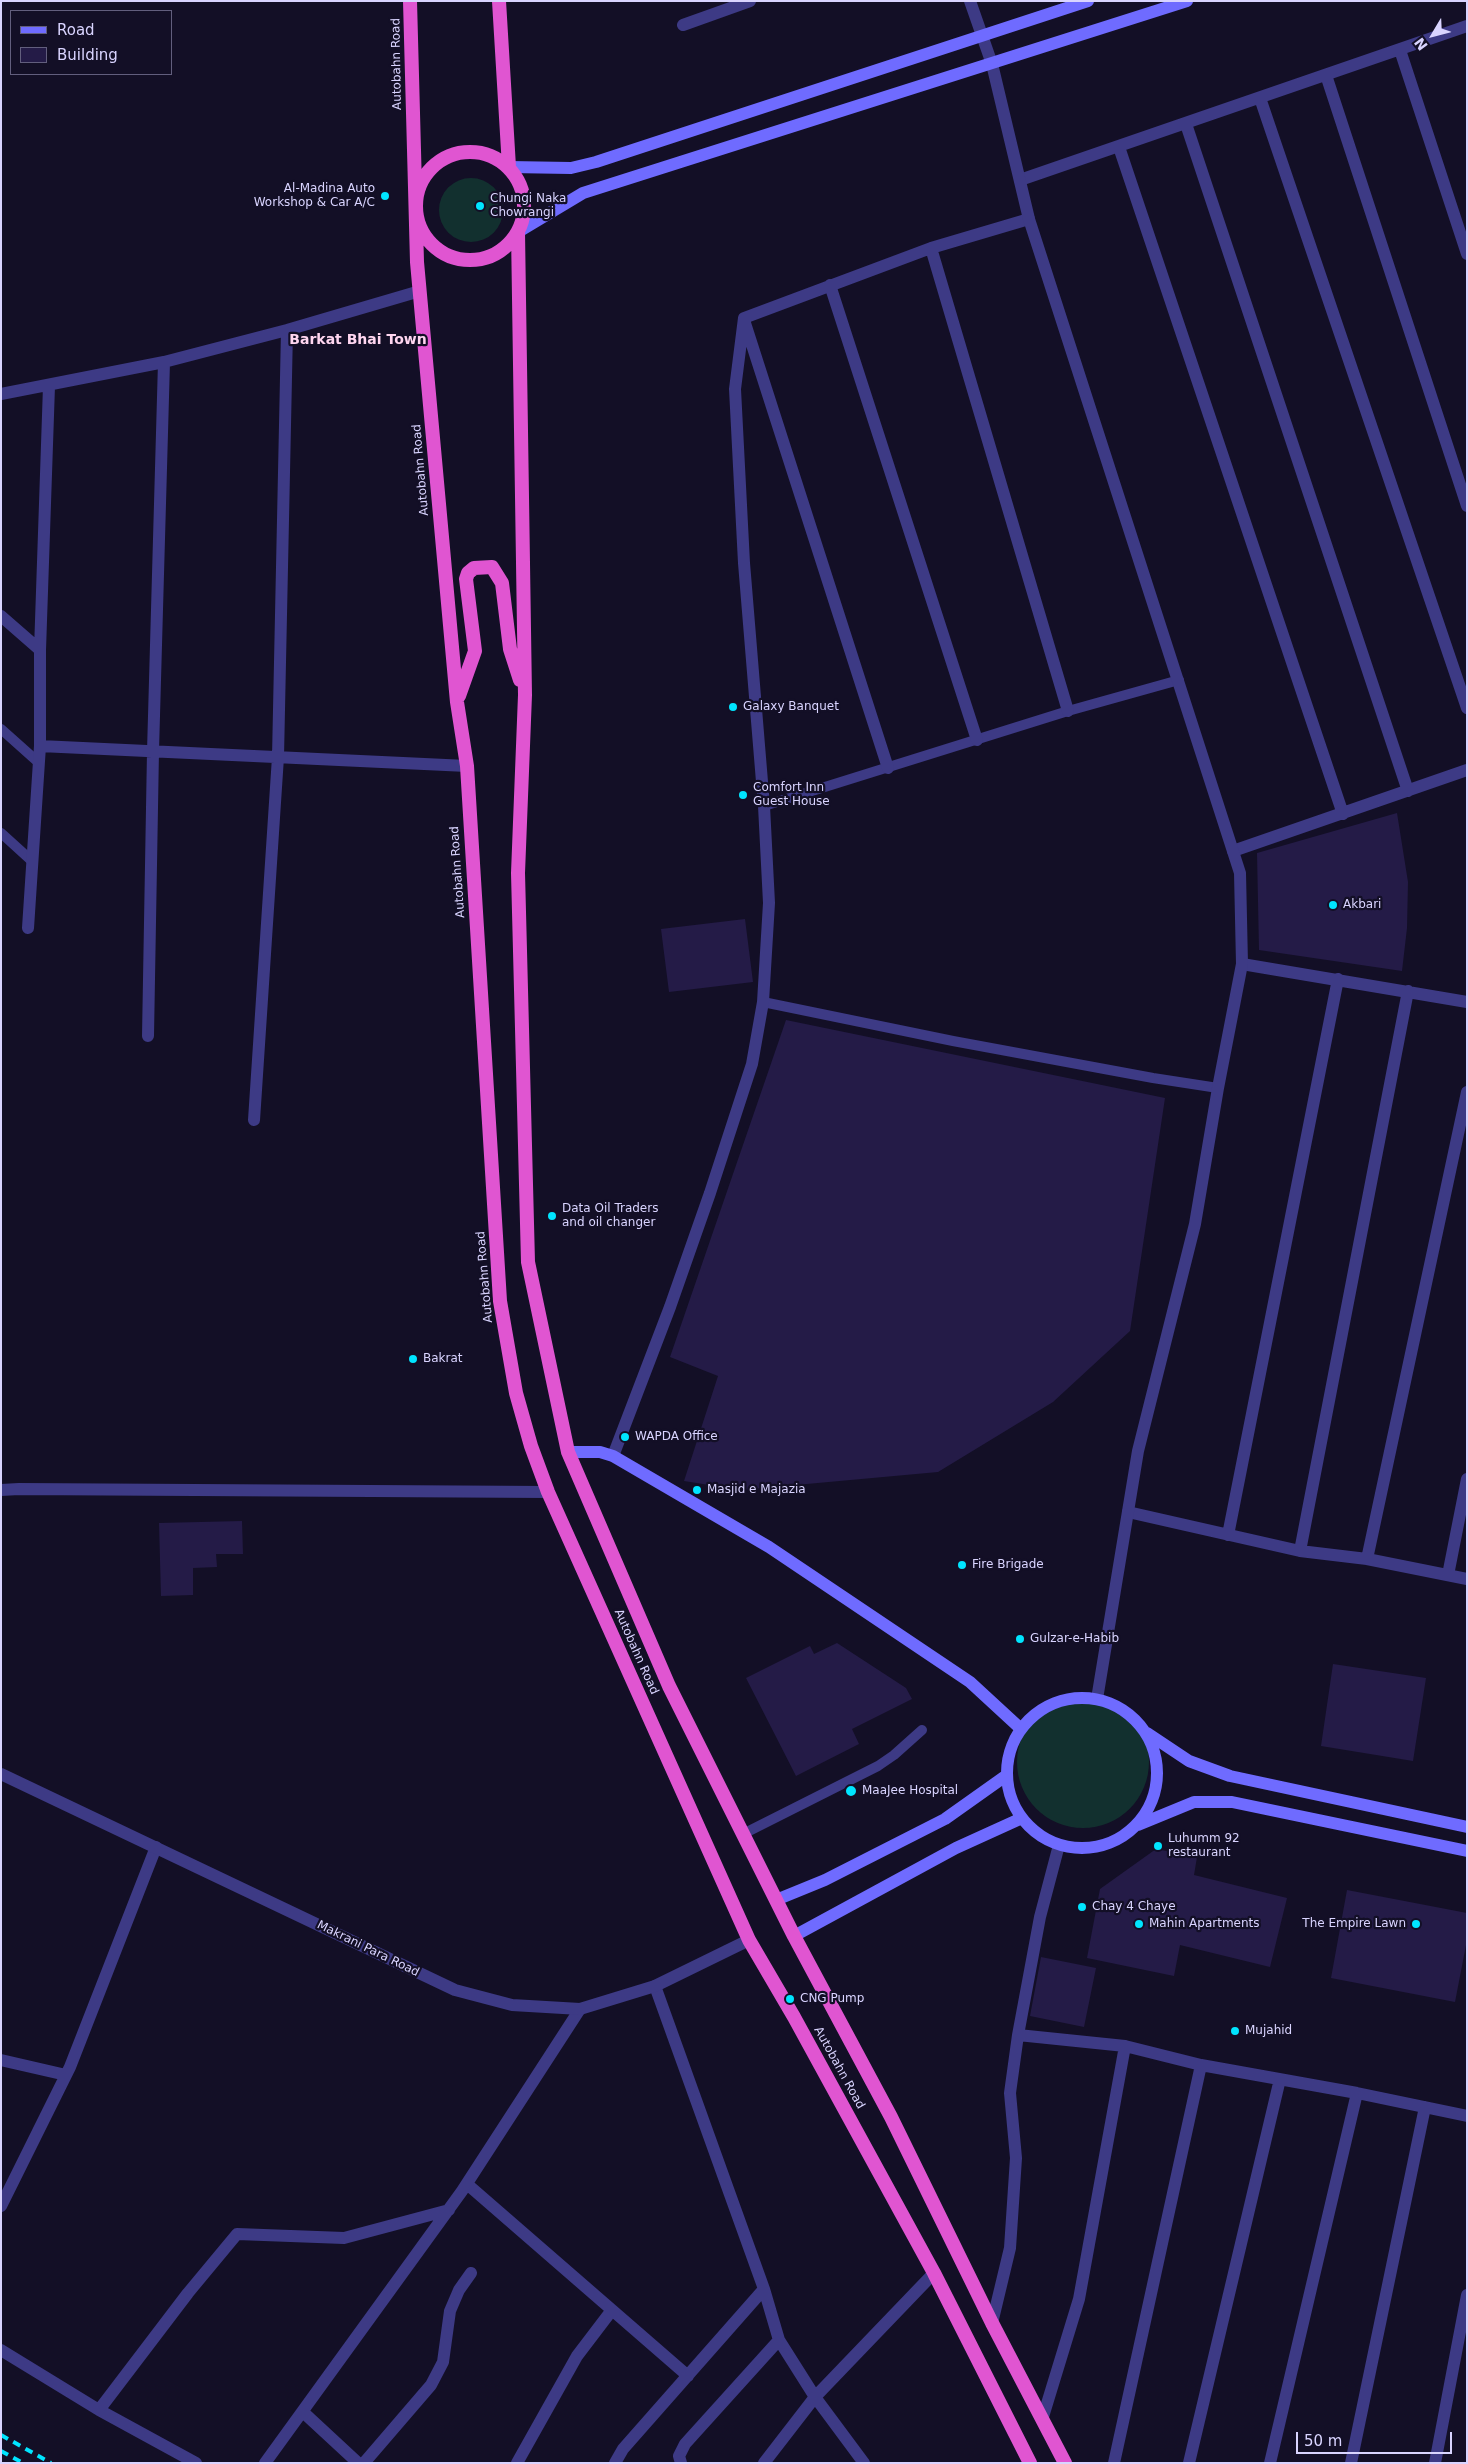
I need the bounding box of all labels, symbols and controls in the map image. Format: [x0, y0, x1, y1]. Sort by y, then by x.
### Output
legend [10, 10, 172, 75]
north arrow [1408, 10, 1458, 60]
street label: Autobahn Road [389, 18, 405, 110]
text: Road [57, 21, 95, 39]
text: N [1411, 35, 1431, 54]
text: Building [57, 46, 118, 64]
place label: Al-Madina Auto Workshop & Car A/C [254, 182, 375, 210]
marker: Al-Madina Auto Workshop & Car A/C [379, 190, 391, 202]
place label: Chungi Naka Chowrangi [490, 192, 566, 220]
marker: Chungi Naka Chowrangi [474, 200, 486, 212]
district label: Barkat Bhai Town [289, 332, 427, 348]
street label: Autobahn Road [410, 424, 432, 516]
place label: Galaxy Banquet [743, 700, 839, 714]
marker: Galaxy Banquet [727, 701, 739, 713]
place label: Comfort Inn Guest House [753, 781, 830, 809]
marker: Comfort Inn Guest House [737, 789, 749, 801]
street label: Autobahn Road [448, 826, 468, 918]
place label: Akbari [1343, 898, 1381, 912]
marker: Akbari [1327, 899, 1339, 911]
place label: Data Oil Traders and oil changer [562, 1202, 658, 1230]
marker: Data Oil Traders and oil changer [546, 1210, 558, 1222]
street label: Autobahn Road [474, 1231, 496, 1323]
place label: Bakrat [423, 1352, 463, 1366]
marker: Bakrat [407, 1353, 419, 1365]
place label: WAPDA Office [635, 1430, 718, 1444]
marker: WAPDA Office [619, 1431, 631, 1443]
place label: Masjid e Majazia [707, 1483, 806, 1497]
marker: Masjid e Majazia [691, 1484, 703, 1496]
place label: Fire Brigade [972, 1558, 1044, 1572]
marker: Fire Brigade [956, 1559, 968, 1571]
street label: Autobahn Road [611, 1607, 661, 1697]
place label: Gulzar-e-Habib [1030, 1632, 1119, 1646]
marker: Gulzar-e-Habib [1014, 1633, 1026, 1645]
marker: MaaJee Hospital [844, 1784, 858, 1798]
place label: MaaJee Hospital [862, 1784, 958, 1798]
place label: Luhumm 92 restaurant [1168, 1832, 1240, 1860]
marker: Luhumm 92 restaurant [1152, 1840, 1164, 1852]
place label: Chay 4 Chaye [1092, 1900, 1176, 1914]
marker: Chay 4 Chaye [1076, 1901, 1088, 1913]
place label: Mahin Apartments [1149, 1917, 1260, 1931]
place label: The Empire Lawn [1302, 1917, 1406, 1931]
street label: Makrani Para Road [315, 1918, 421, 1980]
marker: Mahin Apartments [1133, 1918, 1145, 1930]
marker: The Empire Lawn [1410, 1918, 1422, 1930]
place label: CNG Pump [800, 1992, 864, 2006]
marker: CNG Pump [784, 1993, 796, 2005]
street label: Autobahn Road [810, 2024, 868, 2112]
place label: Mujahid [1245, 2024, 1292, 2038]
marker: Mujahid [1229, 2025, 1241, 2037]
scale bar [1298, 2422, 1454, 2454]
text: 50 m [1304, 2432, 1342, 2450]

